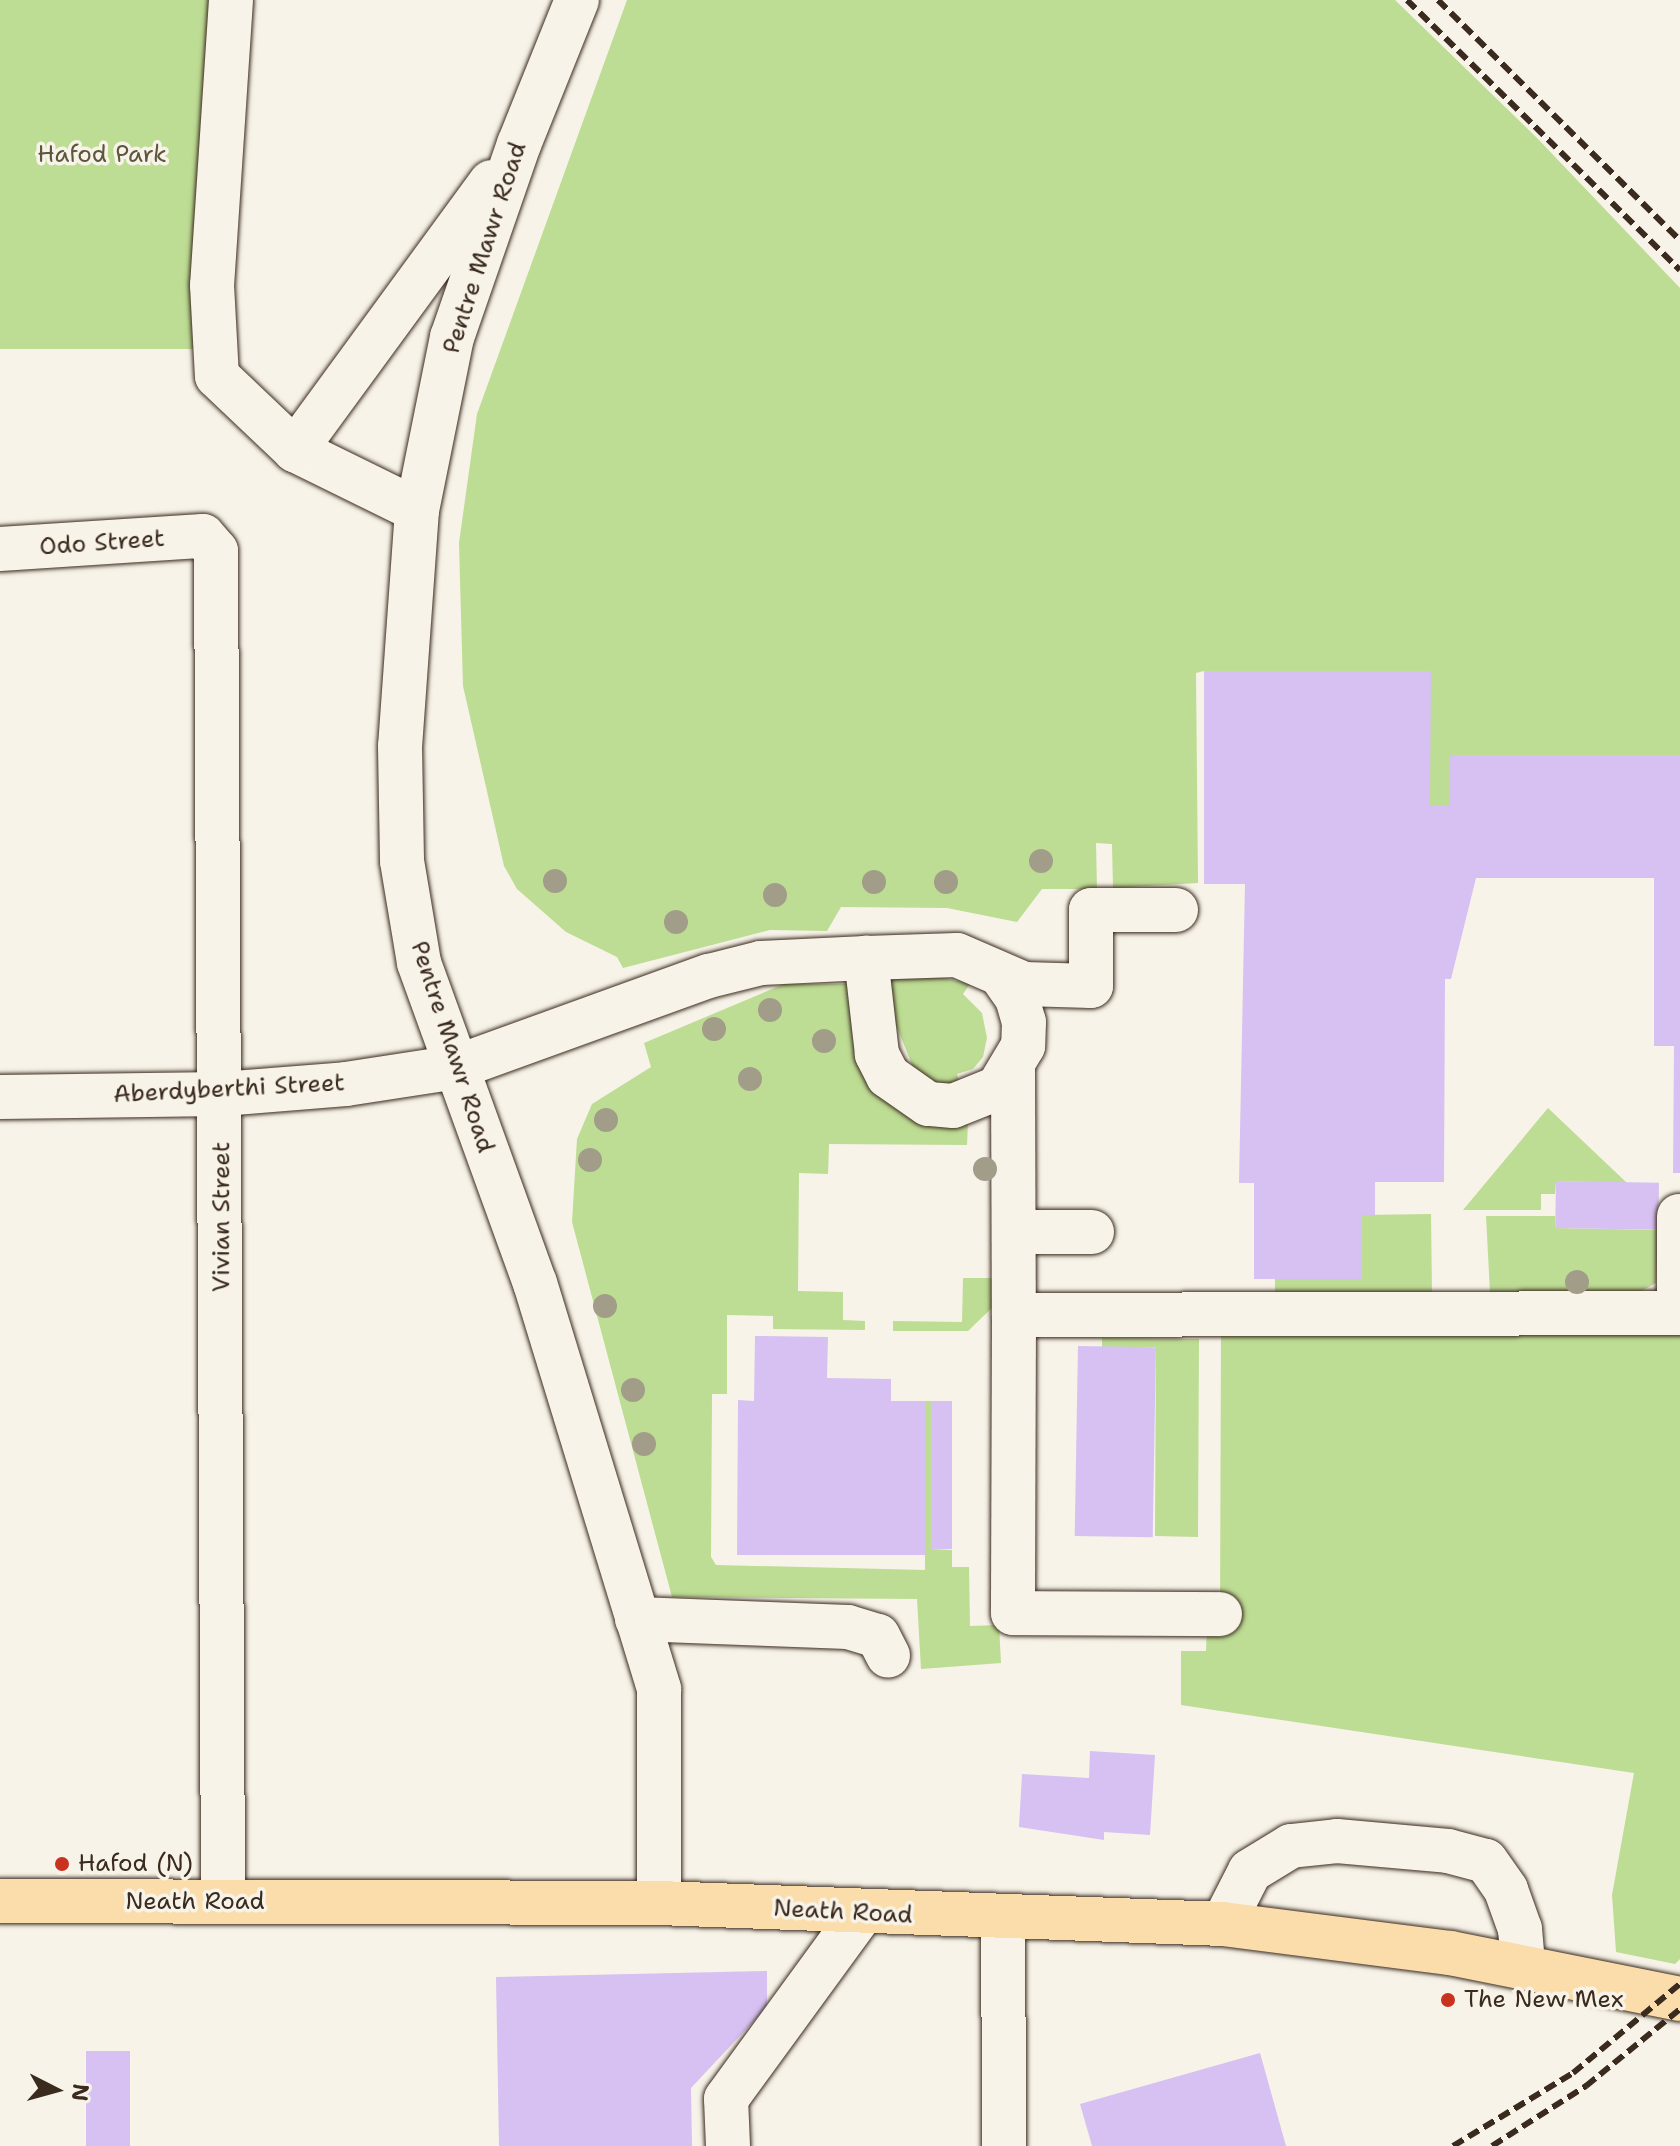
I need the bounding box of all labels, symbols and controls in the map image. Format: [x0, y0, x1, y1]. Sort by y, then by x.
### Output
street label: Pentre Mawr Road [437, 139, 533, 357]
park label: Hafod Park [37, 141, 167, 169]
street label: Odo Street [38, 524, 166, 562]
street label: Pentre Mawr Road [404, 938, 500, 1156]
street label: Aberdyberthi Street [113, 1069, 345, 1109]
street label: Vivian Street [208, 1142, 236, 1292]
place label: Hafod (N) [78, 1850, 193, 1878]
marker: Hafod (N) [53, 1855, 71, 1873]
street label: Neath Road [125, 1888, 265, 1916]
street label: Neath Road [773, 1894, 913, 1930]
place label: The New Mex [1464, 1986, 1624, 2014]
marker: The New Mex [1439, 1991, 1457, 2009]
north arrow [16, 2050, 96, 2130]
text: N [65, 2082, 96, 2103]

